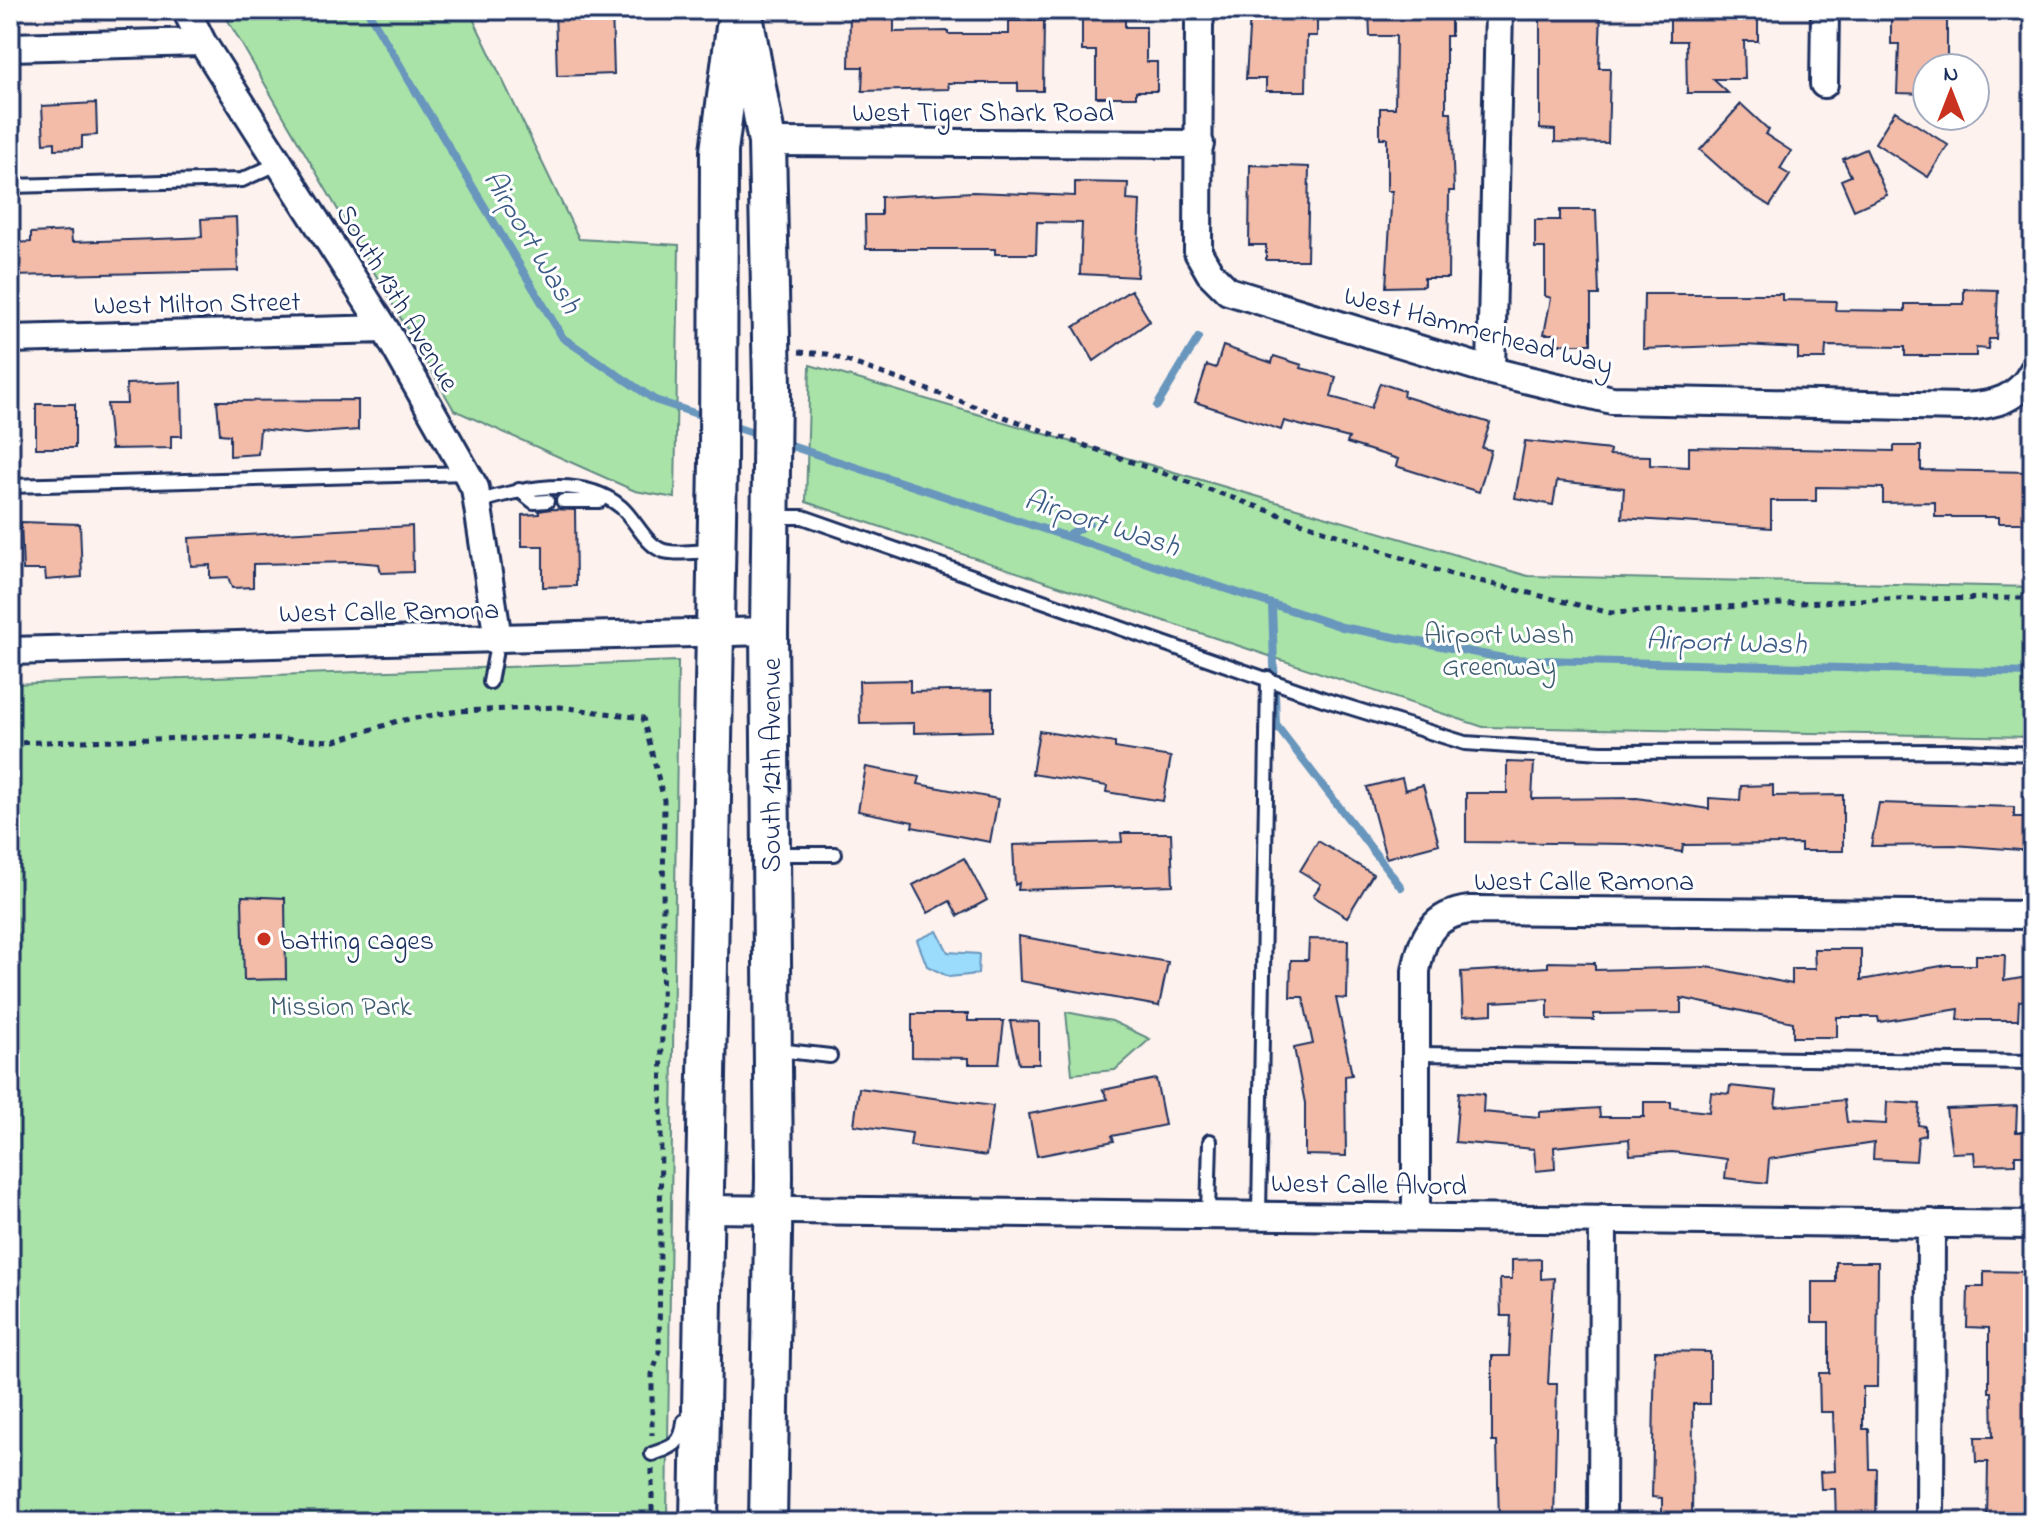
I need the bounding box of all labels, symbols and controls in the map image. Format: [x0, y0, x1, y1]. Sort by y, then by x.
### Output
north arrow [1911, 52, 1991, 132]
text: N [1944, 59, 1958, 91]
street label: West Tiger Shark Road [852, 94, 1114, 135]
water label: Airport Wash [470, 162, 591, 323]
street label: South 13th Avenue [324, 197, 468, 401]
street label: West Hammerhead Way [1339, 277, 1617, 388]
street label: West Milton Street [93, 283, 301, 328]
water label: Airport Wash [1018, 479, 1185, 571]
street label: West Calle Ramona [279, 591, 499, 636]
park label: Airport Wash Greenway [1424, 616, 1574, 689]
water label: Airport Wash [1645, 619, 1808, 669]
street label: South 12th Avenue [753, 657, 794, 872]
street label: West Calle Ramona [1474, 863, 1694, 904]
place label: batting cages [280, 922, 434, 963]
marker: batting cages [255, 930, 273, 948]
park label: Mission Park [270, 988, 413, 1029]
street label: West Calle Alvord [1271, 1164, 1468, 1209]

